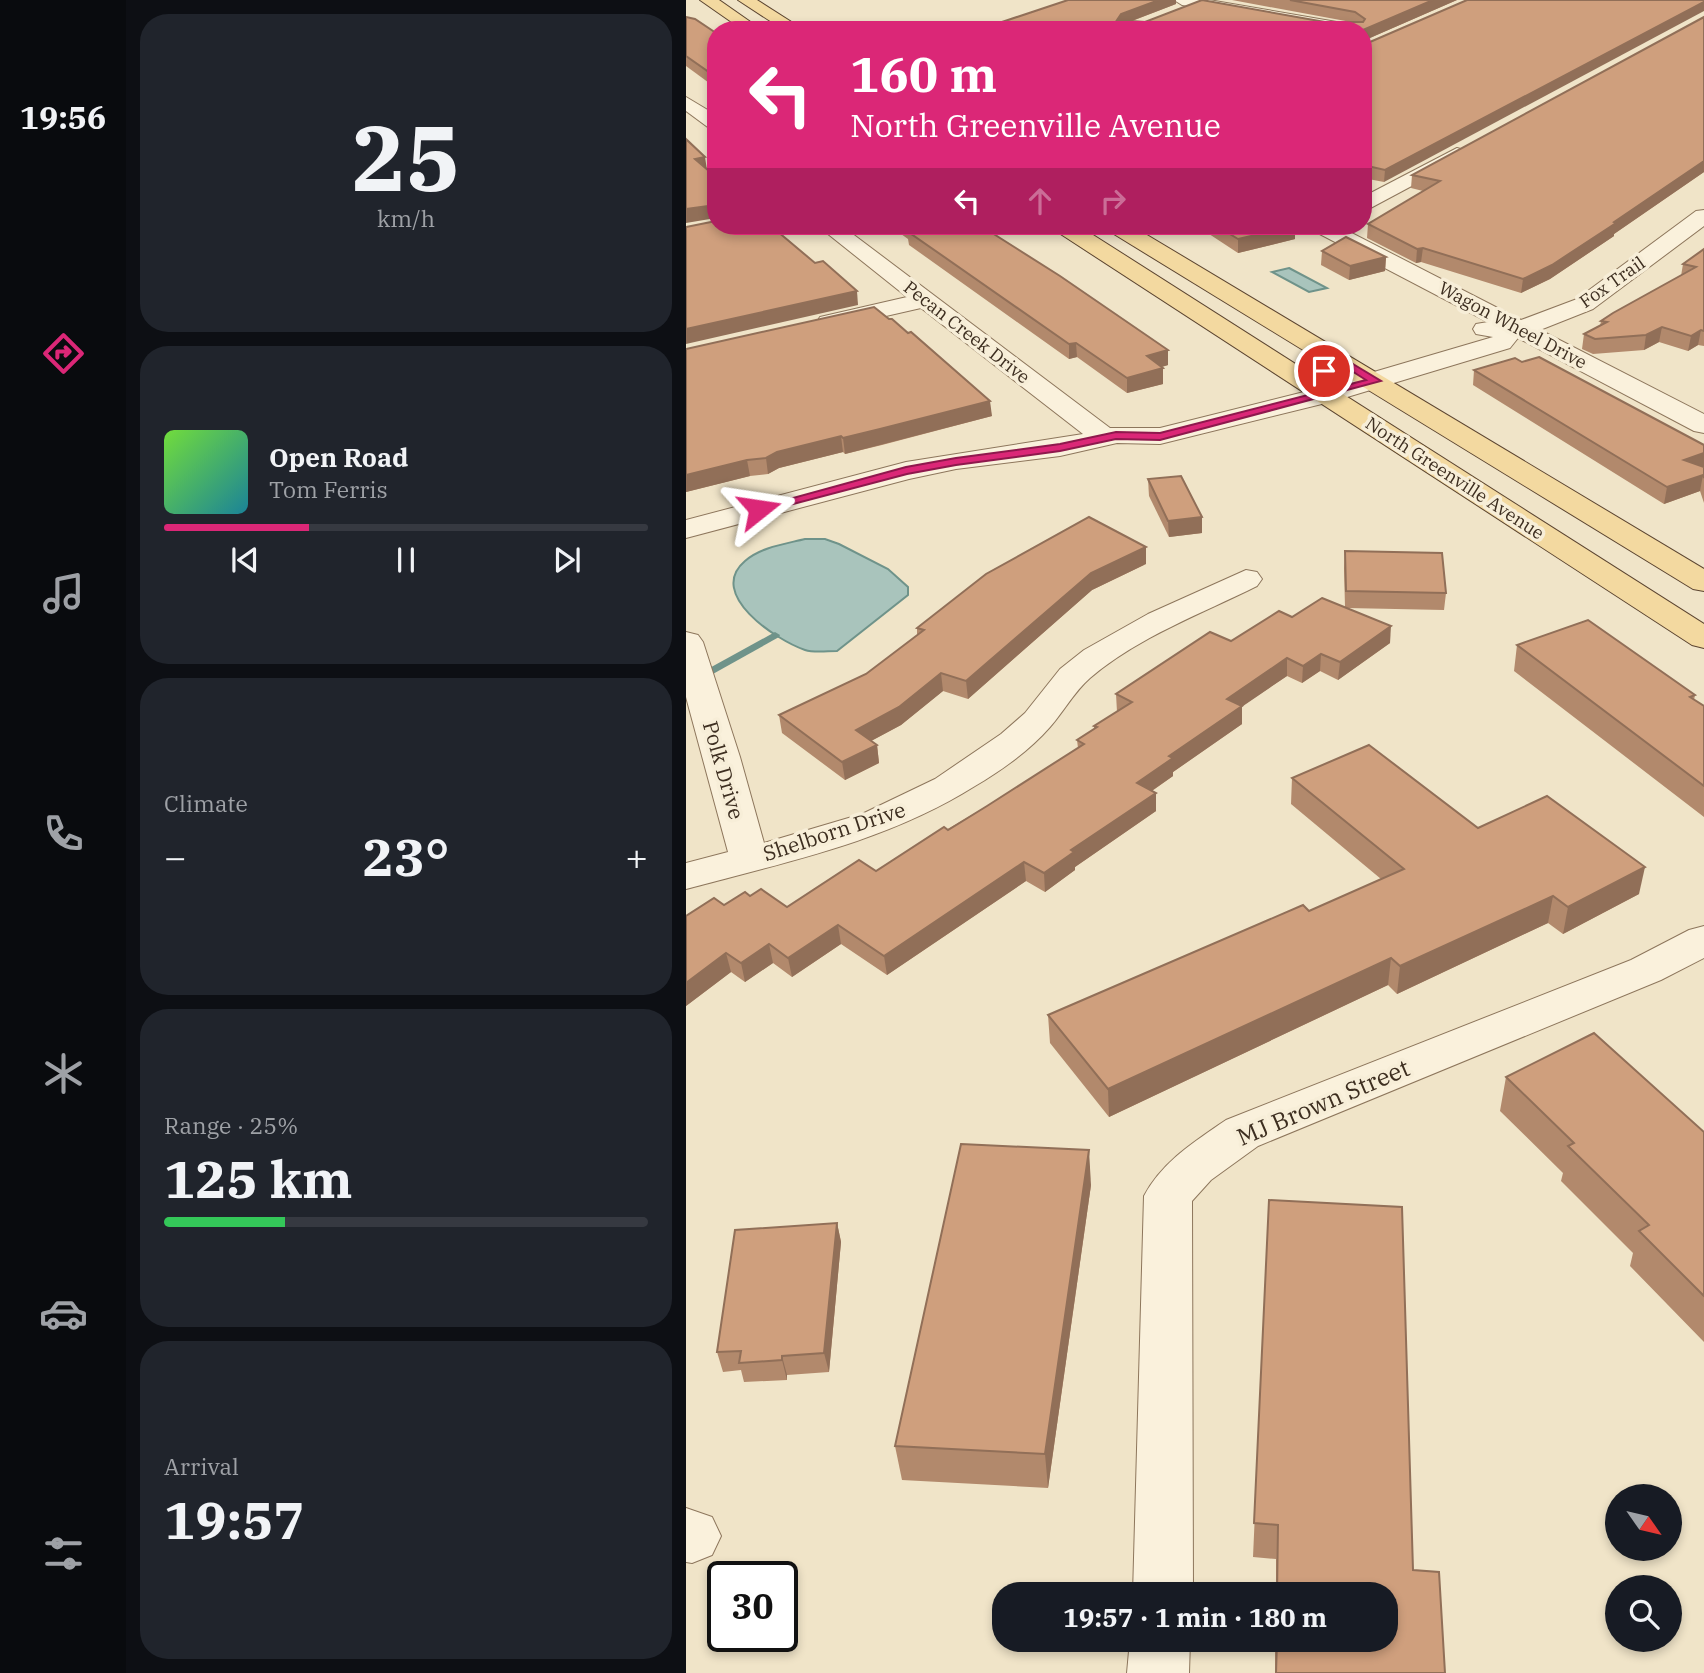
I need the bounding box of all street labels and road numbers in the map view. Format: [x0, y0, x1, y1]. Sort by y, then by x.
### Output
street label: Fox Trail [1575, 251, 1649, 313]
street label: Pecan Creek Drive [899, 276, 1035, 388]
street label: Wagon Wheel Drive [1435, 276, 1591, 374]
street label: North Greenville Avenue [1361, 412, 1549, 544]
street label: Polk Drive [697, 718, 751, 822]
street label: Shelborn Drive [759, 795, 909, 867]
street label: MJ Brown Street [1232, 1051, 1414, 1153]

